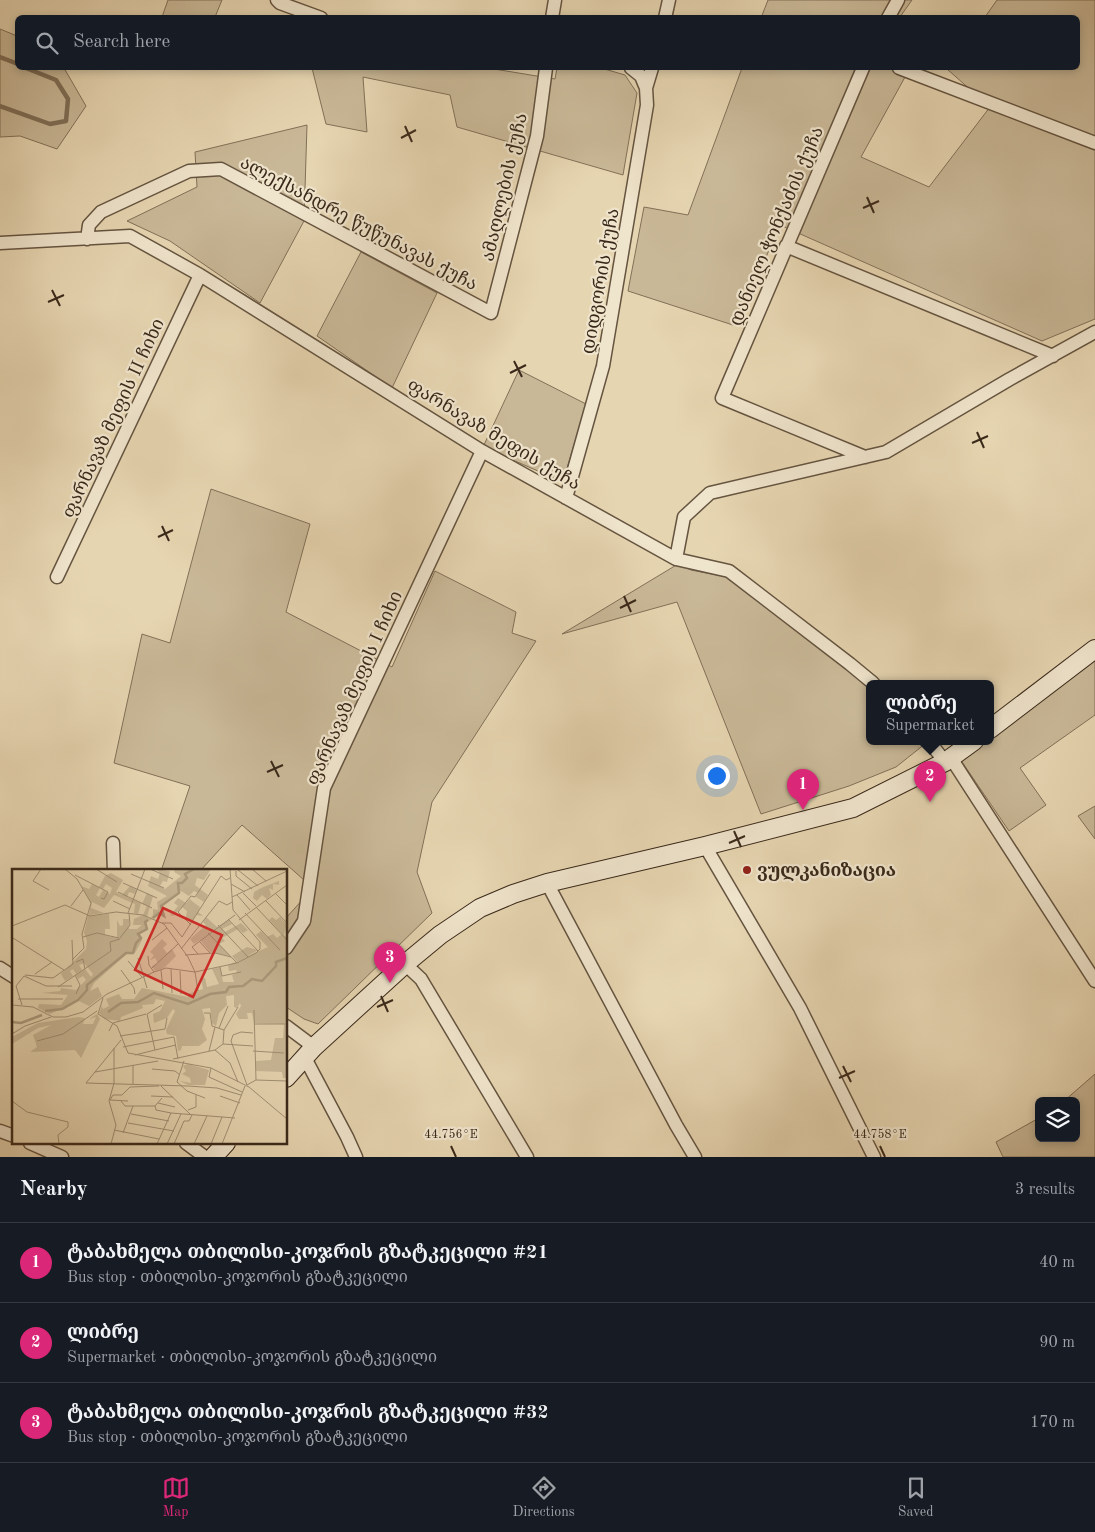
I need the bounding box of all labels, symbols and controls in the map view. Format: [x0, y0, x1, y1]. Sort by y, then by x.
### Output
search box [15, 15, 1080, 70]
icon: search [33, 29, 61, 57]
text: Search here [73, 33, 170, 52]
street label: ამაღლების ქუჩა [479, 111, 532, 263]
street label: დანიელ ჭონქაძის ქუჩა [726, 124, 828, 329]
street label: ალექსანდრე წუწუნავას ქუჩა [237, 153, 480, 295]
street label: დიდგორის ქუჩა [579, 207, 624, 356]
street label: ფარნავაზ მეფის II ჩიხი [59, 316, 169, 521]
street label: ფარნავაზ მეფის ქუჩა [403, 375, 584, 495]
street label: ფარნავაზ მეფის I ჩიხი [303, 588, 407, 789]
popup [866, 680, 994, 745]
text: ლიბრე [885, 695, 957, 714]
text: Supermarket [885, 718, 975, 734]
pin: 2 [914, 761, 946, 802]
your location [704, 763, 730, 789]
pin: 1 [787, 769, 819, 810]
place label: ვულკანიზაცია [757, 861, 896, 881]
marker: ვულკანიზაცია [741, 864, 753, 876]
inset map [12, 869, 288, 1144]
pin: 3 [374, 942, 406, 983]
map controls [1035, 1097, 1080, 1142]
button: layers [1035, 1097, 1080, 1142]
text: 44.756°E [424, 1128, 478, 1141]
text: 44.758°E [853, 1128, 907, 1141]
text: Nearby [20, 1179, 88, 1200]
text: 3 results [1015, 1182, 1075, 1198]
text: ტაბახმელა თბილისი-კოჯრის გზატკეცილი #21 [67, 1244, 548, 1263]
text: 1 [31, 1255, 41, 1271]
text: 40 m [1039, 1255, 1075, 1271]
text: Bus stop · თბილისი-კოჯორის გზატკეცილი [67, 1270, 408, 1286]
text: ლიბრე [67, 1324, 139, 1343]
text: 2 [31, 1335, 41, 1351]
text: 90 m [1039, 1335, 1075, 1351]
text: Supermarket · თბილისი-კოჯორის გზატკეცილი [67, 1350, 437, 1366]
text: ტაბახმელა თბილისი-კოჯრის გზატკეცილი #32 [67, 1404, 548, 1423]
text: 3 [31, 1415, 41, 1431]
text: 170 m [1030, 1415, 1075, 1431]
text: Bus stop · თბილისი-კოჯორის გზატკეცილი [67, 1430, 408, 1446]
tab: Map [162, 1474, 190, 1521]
tab: Directions [513, 1474, 575, 1521]
tab: Saved [898, 1474, 933, 1521]

